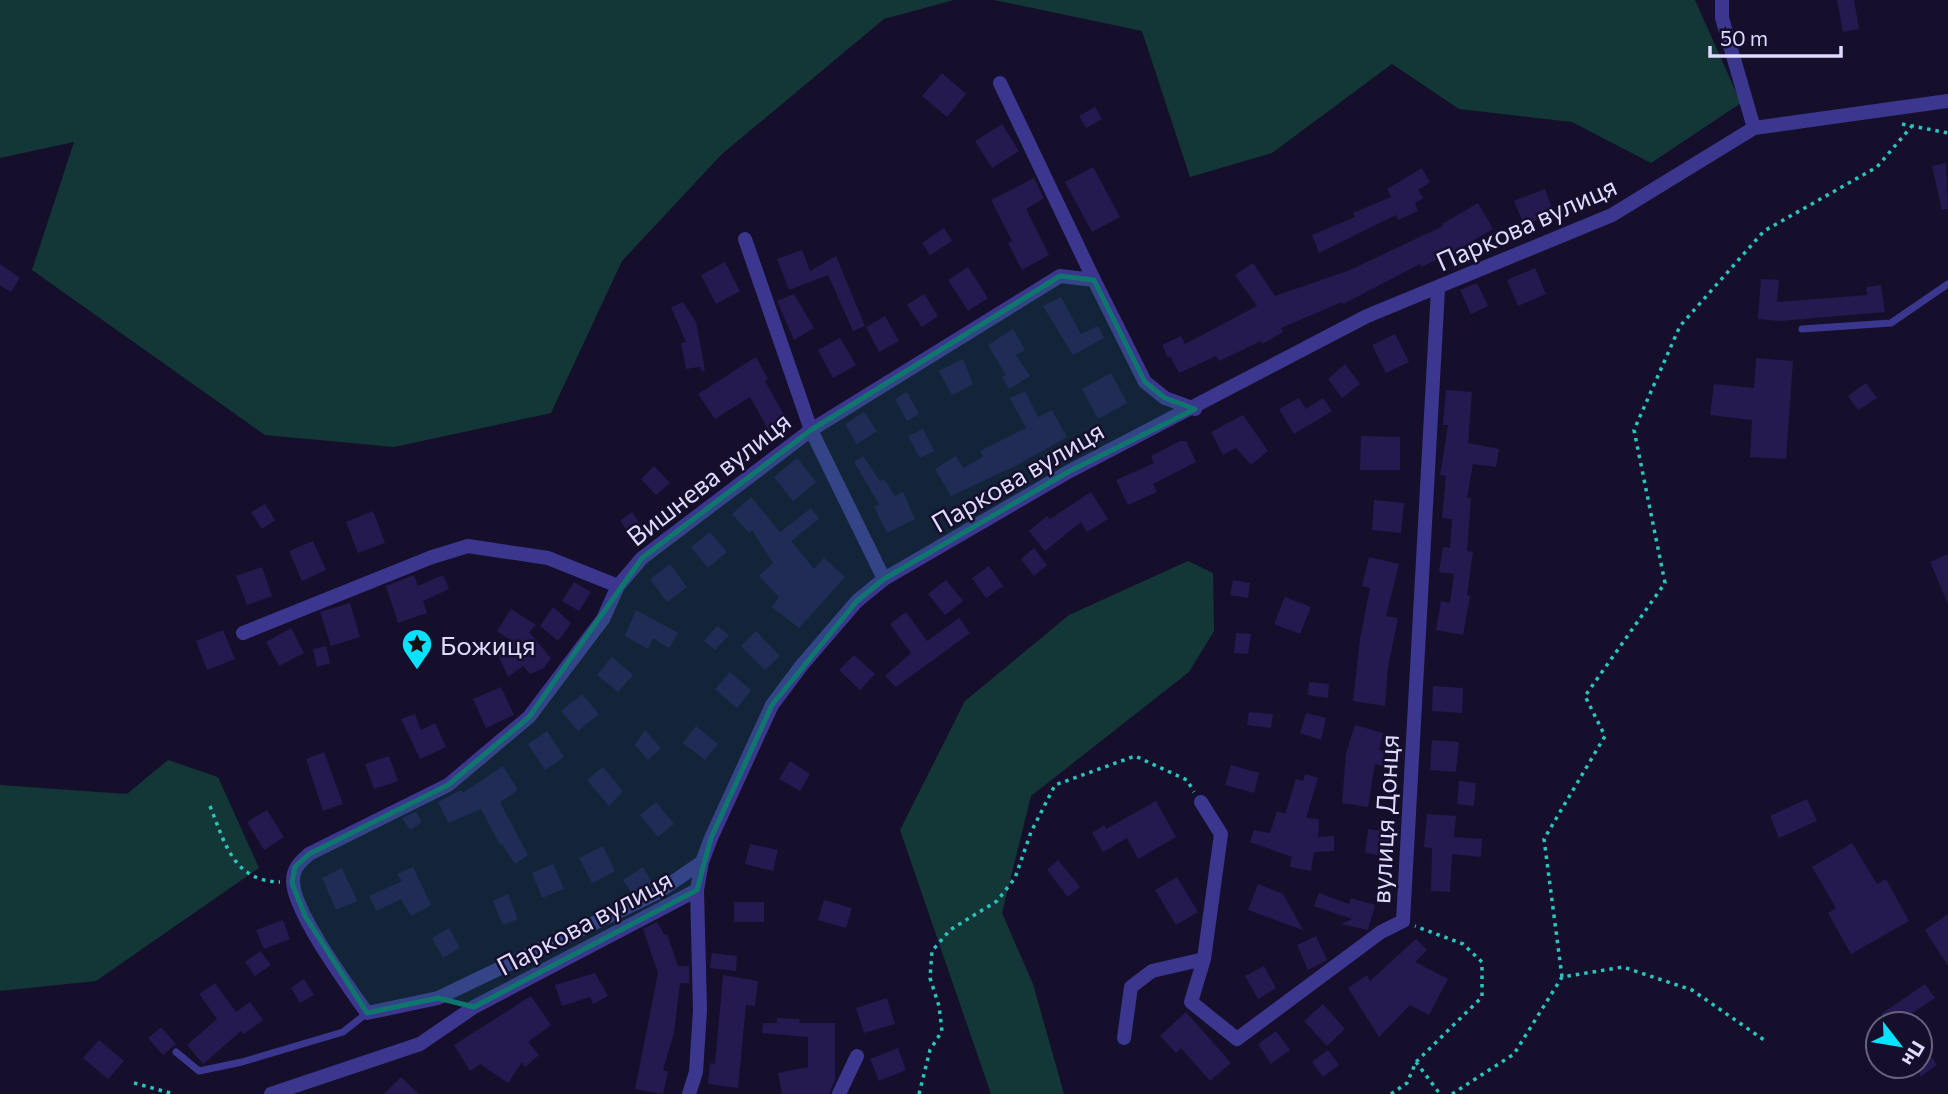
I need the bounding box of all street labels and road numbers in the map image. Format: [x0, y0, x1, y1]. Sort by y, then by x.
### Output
street label: Паркова вулиця [1431, 169, 1621, 277]
street label: Вишнева вулиця [620, 404, 796, 552]
street label: Паркова вулиця [925, 414, 1109, 538]
street label: вулиця Донця [1364, 734, 1404, 904]
street label: Паркова вулиця [491, 863, 677, 981]

